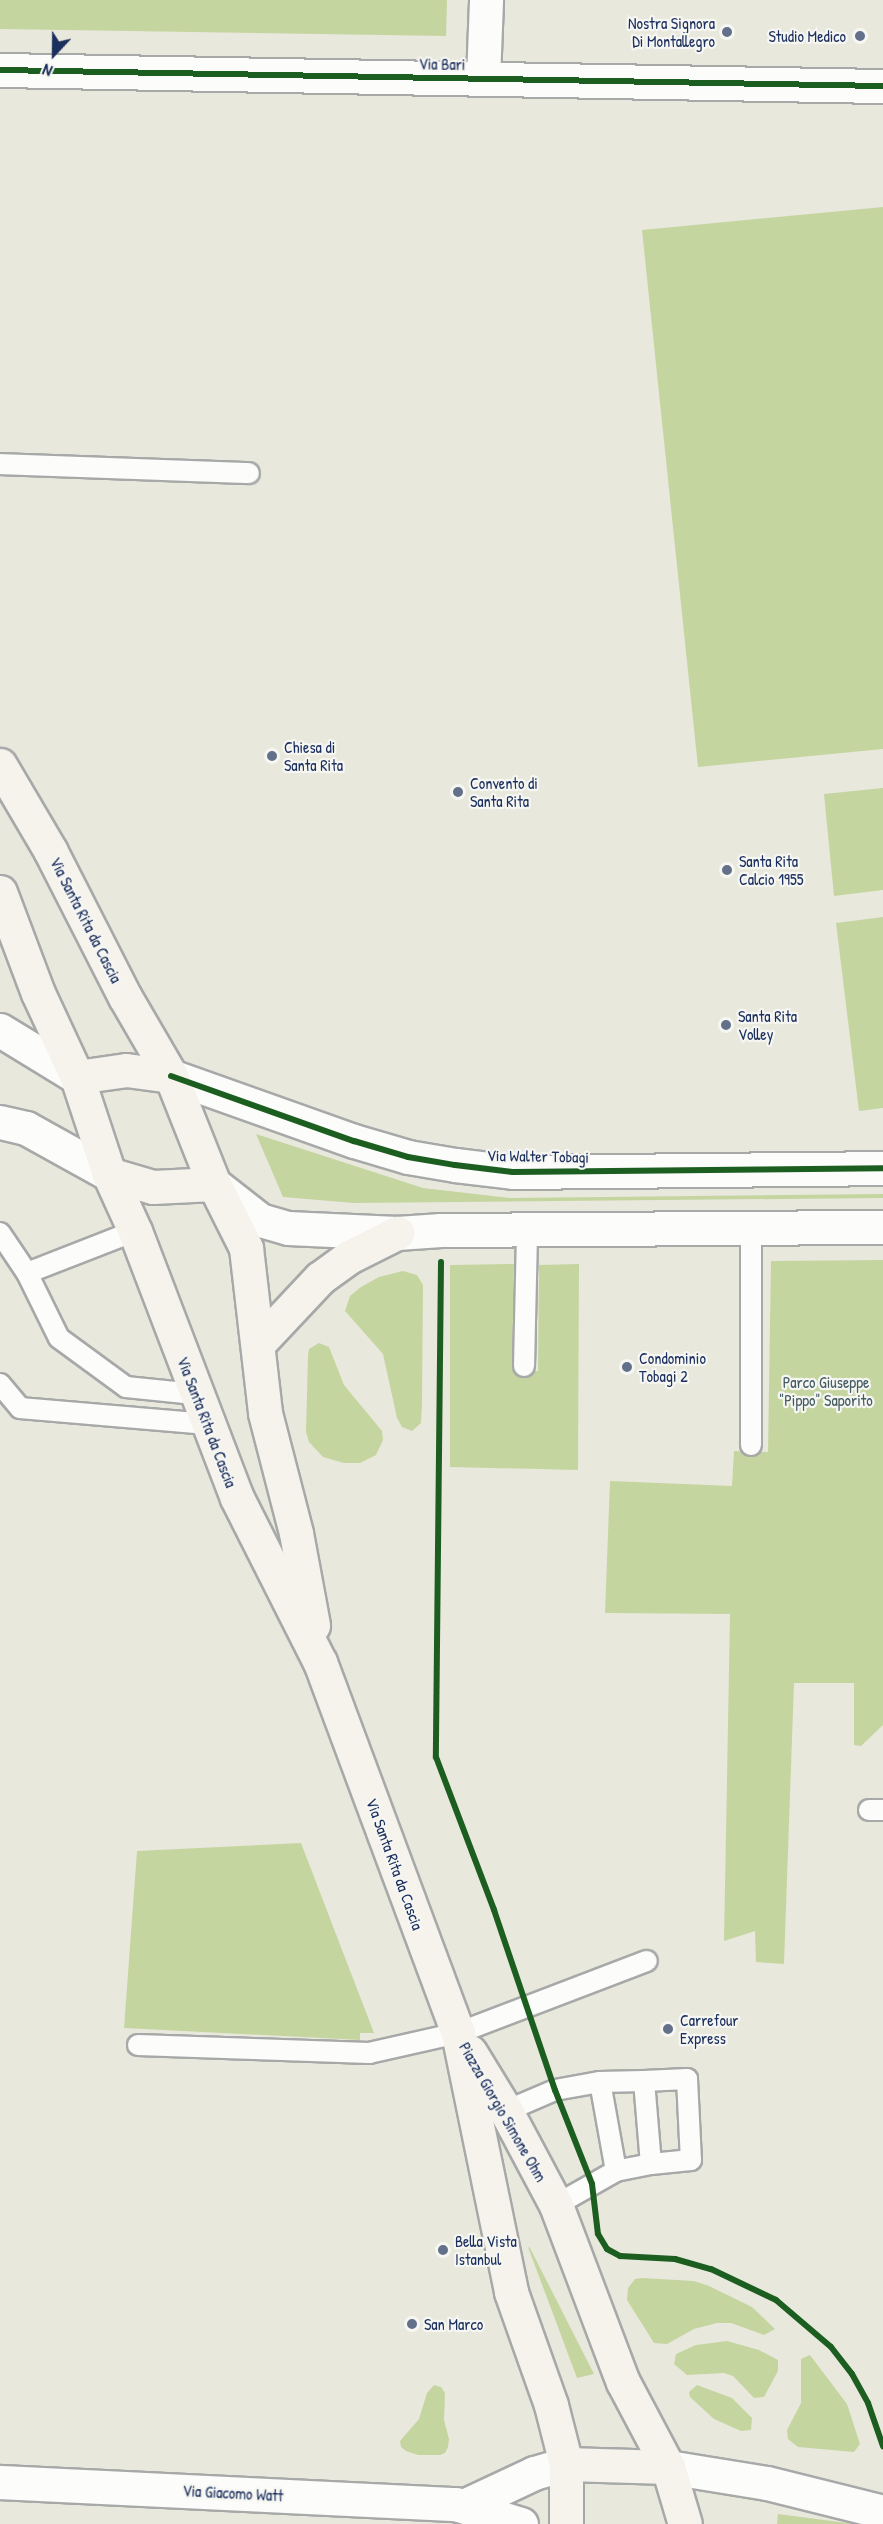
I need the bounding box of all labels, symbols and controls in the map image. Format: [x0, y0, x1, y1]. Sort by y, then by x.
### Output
place label: Nostra Signora Di Montallegro [628, 13, 715, 51]
north arrow [24, 24, 84, 84]
marker: Nostra Signora Di Montallegro [720, 25, 734, 39]
place label: Studio Medico [768, 26, 846, 46]
marker: Studio Medico [851, 27, 869, 45]
street label: Via Bari [419, 54, 465, 74]
text: N [39, 59, 55, 82]
place label: Chiesa di Santa Rita [284, 737, 343, 775]
marker: Chiesa di Santa Rita [265, 749, 279, 763]
place label: Convento di Santa Rita [470, 773, 538, 811]
marker: Convento di Santa Rita [451, 785, 465, 799]
place label: Santa Rita Calcio 1955 [739, 851, 803, 889]
street label: Via Santa Rita da Cascia [46, 854, 126, 986]
marker: Santa Rita Calcio 1955 [720, 863, 734, 877]
place label: Santa Rita Volley [738, 1006, 797, 1044]
marker: Santa Rita Volley [719, 1018, 733, 1032]
street label: Via Walter Tobagi [487, 1146, 589, 1166]
place label: Condominio Tobagi 2 [639, 1348, 706, 1386]
street label: Via Santa Rita da Cascia [173, 1354, 241, 1490]
marker: Condominio Tobagi 2 [620, 1360, 634, 1374]
park label: Parco Giuseppe "Pippo" Saporito [779, 1372, 873, 1410]
street label: Via Santa Rita da Cascia [362, 1796, 428, 1932]
place label: Carrefour Express [680, 2010, 738, 2048]
marker: Carrefour Express [661, 2022, 675, 2036]
street label: Piazza Giorgio Simone Ohm [455, 2039, 551, 2185]
place label: Bella Vista Istanbul [455, 2231, 517, 2269]
marker: Bella Vista Istanbul [436, 2243, 450, 2257]
place label: San Marco [424, 2314, 483, 2334]
marker: San Marco [405, 2317, 419, 2331]
street label: Via Giacomo Watt [182, 2481, 284, 2505]

